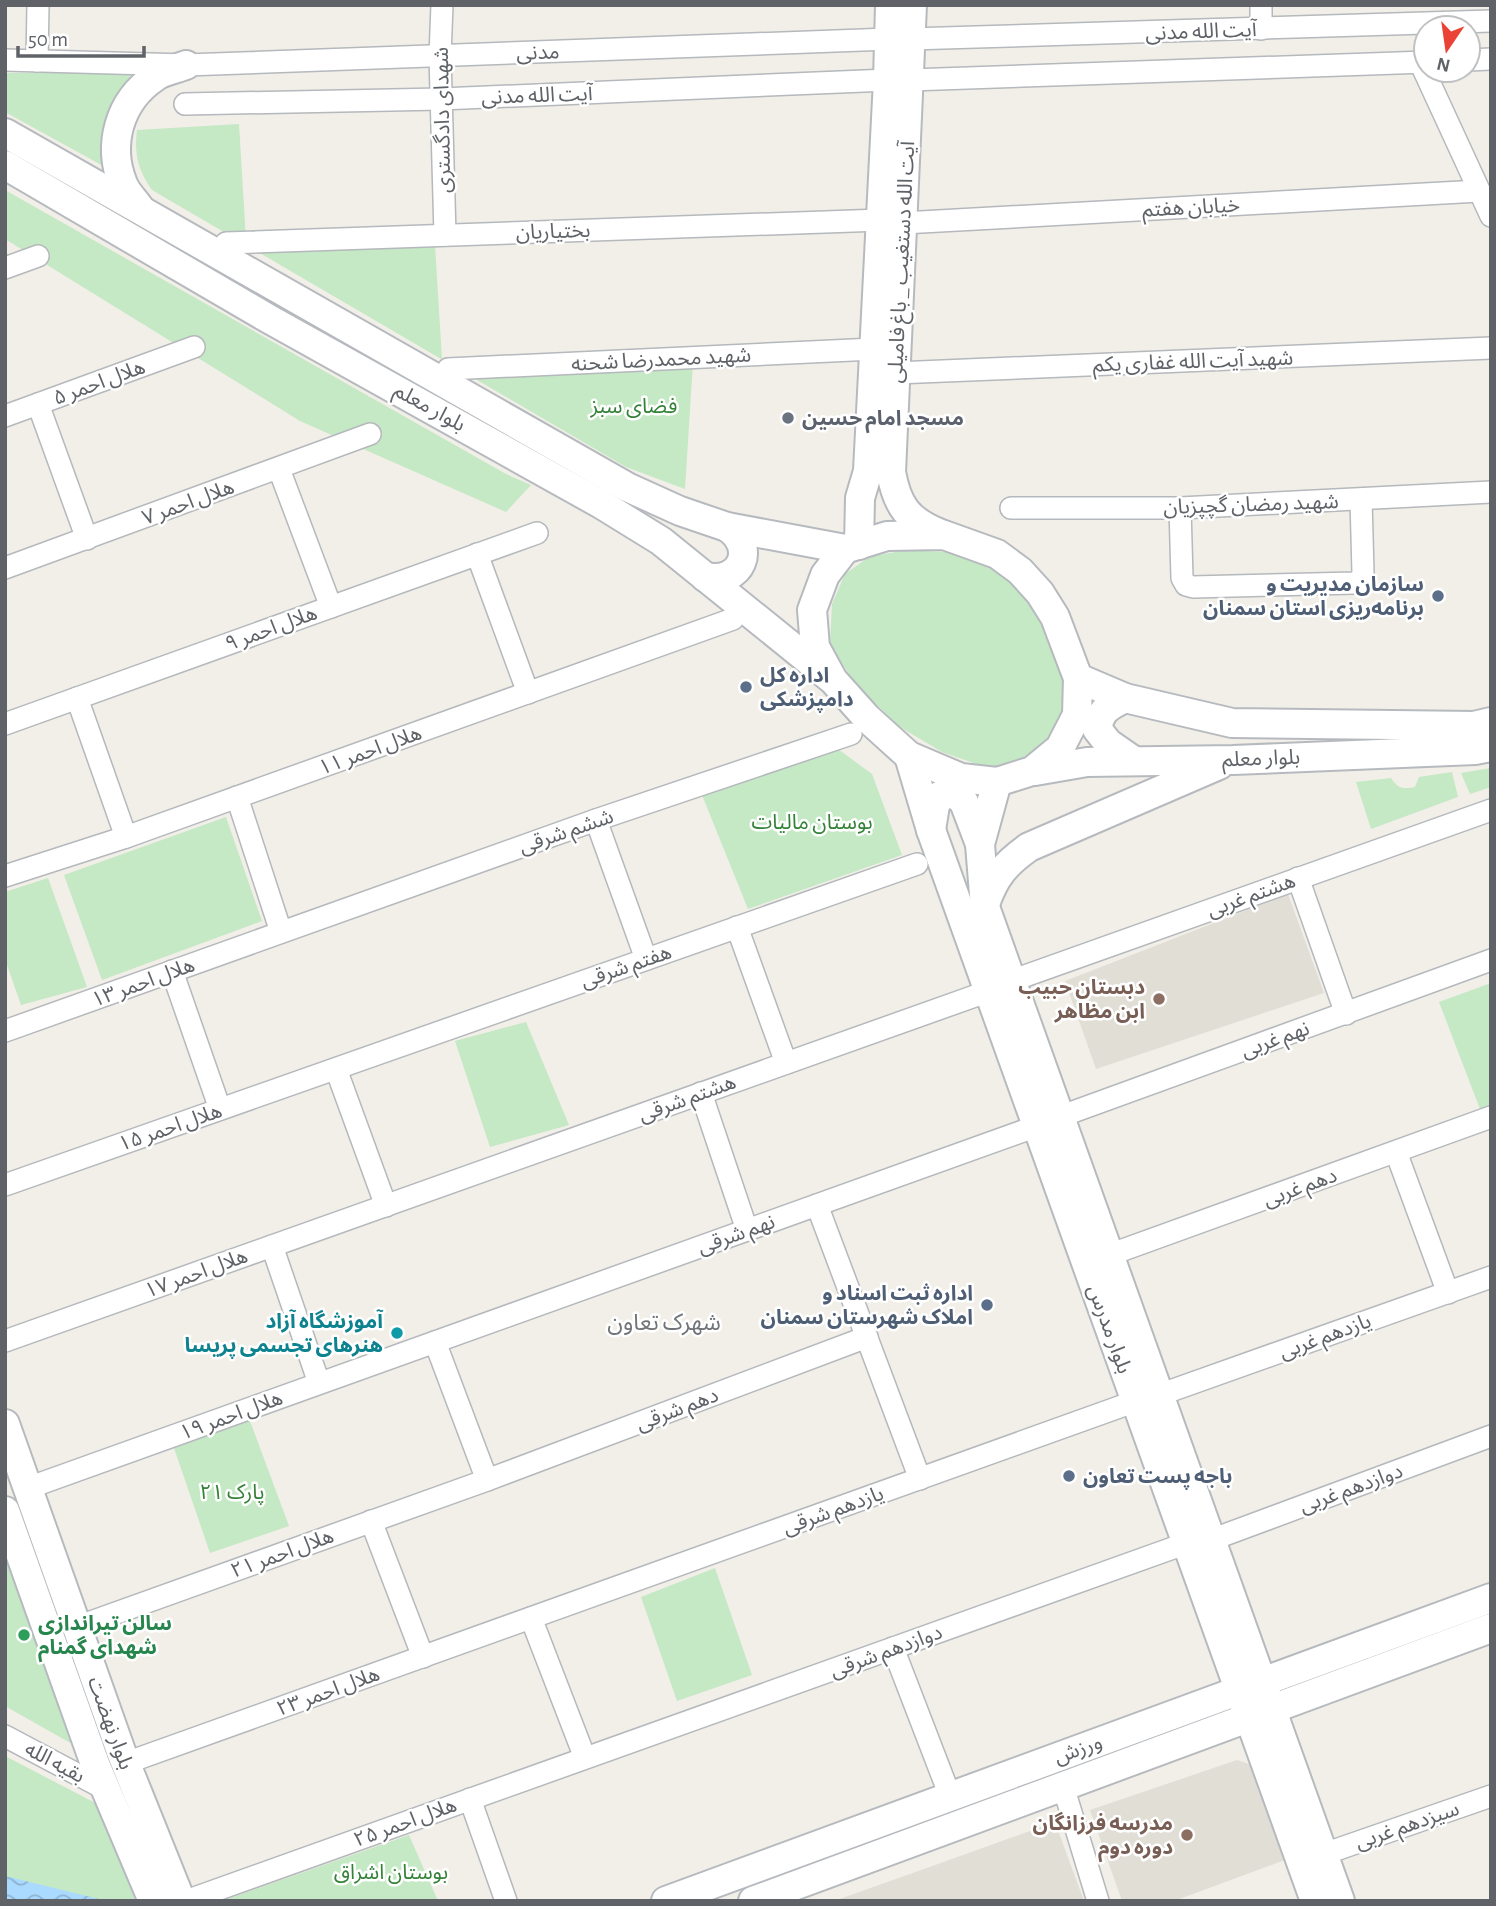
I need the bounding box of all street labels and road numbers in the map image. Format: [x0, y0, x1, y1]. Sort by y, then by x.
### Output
street label: آیت الله مدنی [1145, 17, 1258, 45]
street label: مدنی [516, 41, 560, 65]
street label: شهدای دادگستری [430, 47, 455, 193]
street label: آیت الله مدنی [481, 81, 594, 109]
street label: آیت الله دستغیب _ باغ فامیلی [883, 139, 922, 384]
street label: خیابان هفتم [1142, 194, 1241, 225]
street label: بختیاریان [515, 220, 591, 244]
street label: شهید محمدرضا شحنه [571, 344, 752, 376]
street label: شهید آیت الله غفاری یکم [1092, 346, 1294, 379]
street label: هلال احمر ۵ [50, 356, 148, 410]
street label: بلوار معلم [389, 379, 469, 439]
street label: هلال احمر ۷ [139, 476, 237, 530]
street label: شهید رمضان گچپزیان [1163, 490, 1339, 520]
street label: هلال احمر ۹ [222, 602, 320, 656]
street label: هلال احمر ۱۱ [316, 722, 425, 780]
street label: بلوار معلم [1222, 747, 1301, 774]
street label: ششم شرقی [516, 805, 617, 861]
street label: هشتم غربی [1204, 870, 1300, 925]
street label: هفتم شرقی [578, 941, 676, 996]
street label: هلال احمر ۱۳ [89, 954, 198, 1012]
street label: نهم غربی [1238, 1017, 1313, 1065]
street label: هشتم شرقی [636, 1071, 740, 1130]
street label: هلال احمر ۱۵ [116, 1100, 225, 1156]
street label: دهم غربی [1261, 1164, 1341, 1214]
street label: نهم شرقی [695, 1211, 779, 1262]
street label: هلال احمر ۱۷ [142, 1245, 251, 1303]
street label: بلوار مدرس [1083, 1282, 1135, 1377]
street label: یازدهم غربی [1276, 1310, 1375, 1367]
street label: دهم شرقی [633, 1384, 723, 1438]
street label: هلال احمر ۱۹ [177, 1387, 286, 1445]
street label: دوازدهم غربی [1297, 1460, 1407, 1521]
street label: یازدهم شرقی [780, 1483, 888, 1542]
street label: هلال احمر ۲۱ [228, 1525, 337, 1583]
street label: دوازدهم شرقی [827, 1621, 946, 1685]
street label: هلال احمر ۲۳ [274, 1663, 383, 1721]
street label: بلوار نهضت [83, 1674, 137, 1773]
street label: ورزش [1051, 1731, 1105, 1769]
street label: بقیه الله [21, 1738, 88, 1787]
street label: هلال احمر ۲۵ [351, 1794, 460, 1852]
street label: سیزدهم غربی [1352, 1798, 1463, 1857]

